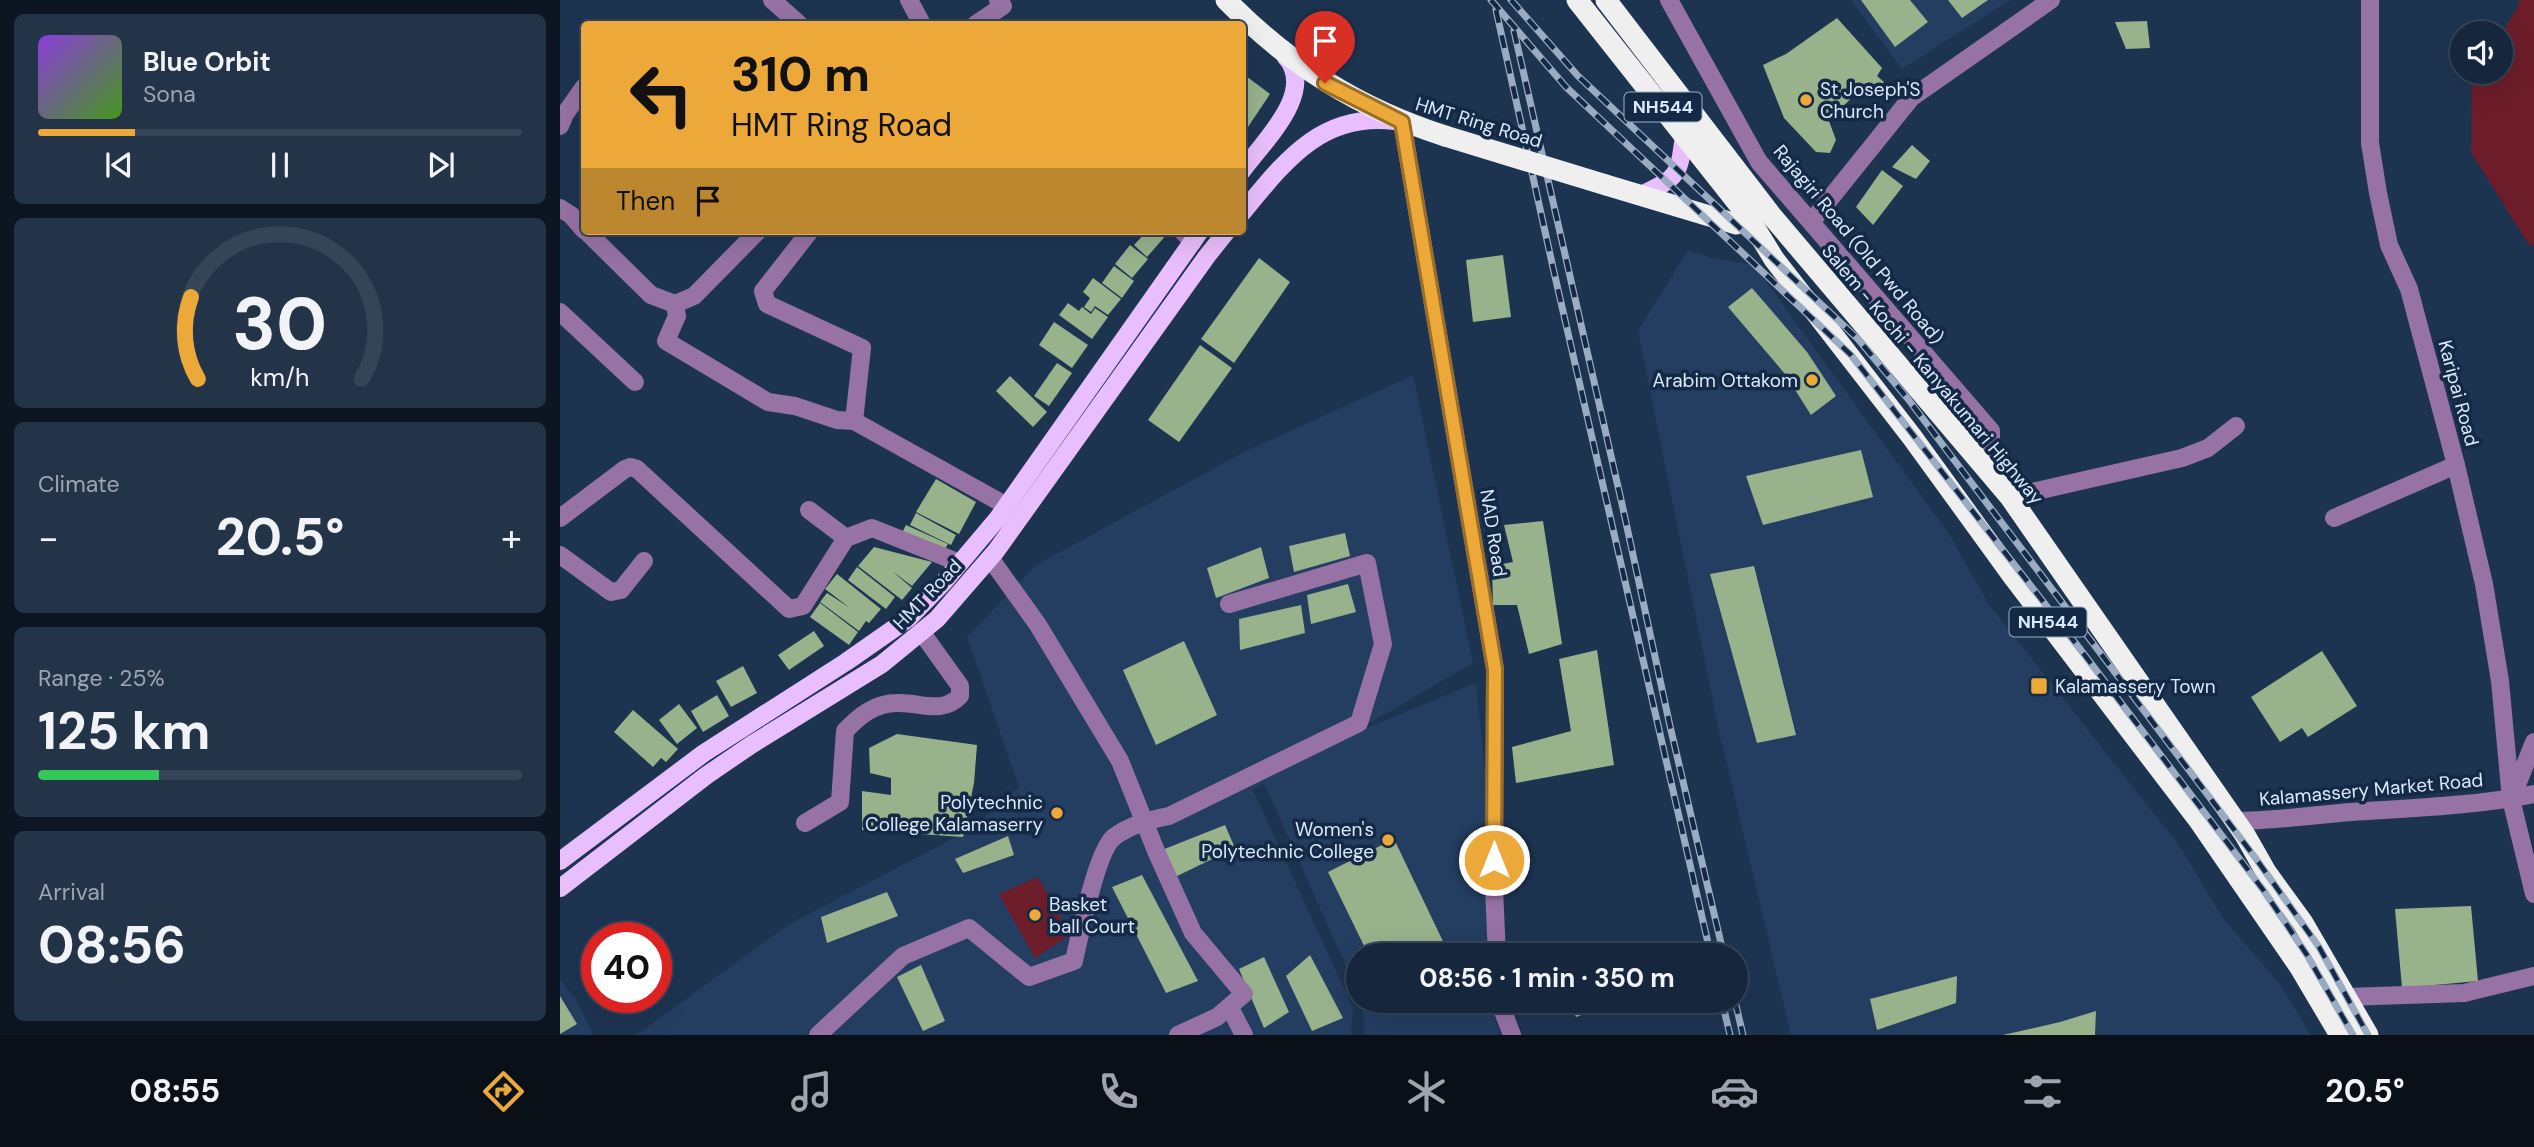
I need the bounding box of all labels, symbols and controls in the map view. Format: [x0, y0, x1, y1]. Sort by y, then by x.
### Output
pin [1295, 11, 1355, 83]
map controls [2450, 21, 2513, 84]
button: sound [2450, 21, 2513, 84]
icon: arrive [1306, 22, 1344, 60]
text: 310 m [731, 42, 870, 106]
text: Blue Orbit [143, 45, 271, 79]
icon: left [616, 49, 707, 140]
place label: St Joseph'S Church [1820, 77, 1921, 124]
text: Sona [143, 79, 196, 109]
street label: HMT Ring Road [1412, 91, 1545, 154]
road number: NH544 [1624, 92, 1702, 122]
marker: St Joseph'S Church [1798, 92, 1814, 108]
text: HMT Ring Road [731, 104, 952, 146]
street label: Rajagiri Road (Old Pwd Road) [1768, 140, 1949, 349]
icon: previous [100, 146, 138, 184]
icon: pause [261, 146, 299, 184]
icon: next [422, 146, 460, 184]
icon: arrive [689, 182, 727, 220]
text: Then [616, 184, 675, 218]
street label: Salem - Kochi - Kanyakumari Highway [1816, 239, 2049, 510]
text: 30 [232, 278, 328, 373]
street label: Karipai Road [2432, 337, 2485, 449]
text: km/h [250, 361, 310, 394]
place label: Arabim Ottakom [1653, 368, 1798, 393]
marker: Arabim Ottakom [1804, 372, 1820, 388]
text: Climate [38, 469, 120, 499]
street label: NAD Road [1474, 488, 1513, 579]
text: 20.5° [216, 503, 344, 571]
text: − [38, 513, 59, 563]
text: + [501, 513, 522, 563]
street label: HMT Road [887, 554, 967, 635]
road number: NH544 [2010, 608, 2086, 636]
text: Range · 25% [38, 663, 165, 693]
place label: Kalamassery Town [2055, 674, 2216, 699]
marker: Kalamassery Town [2029, 676, 2049, 696]
text: 125 km [38, 697, 210, 765]
street label: Kalamassery Market Road [2258, 767, 2484, 812]
place label: Polytechnic College Kalamaserry [865, 790, 1043, 837]
marker: Polytechnic College Kalamaserry [1049, 805, 1065, 821]
place label: Women's Polytechnic College [1201, 817, 1374, 864]
position arrow [1457, 823, 1531, 897]
marker: Women's Polytechnic College [1380, 832, 1396, 848]
text: Arrival [38, 877, 105, 907]
place label: Basket ball Court [1049, 892, 1135, 939]
marker: Basket ball Court [1027, 907, 1043, 923]
text: 08:56 [38, 911, 186, 979]
speed limit sign: 40 [581, 922, 672, 1013]
text: 08:56 · 1 min · 350 m [1419, 961, 1675, 995]
icon: directions [479, 1067, 528, 1116]
icon: music [787, 1067, 836, 1116]
icon: phone [1094, 1067, 1143, 1116]
icon: climate [1402, 1067, 1451, 1116]
icon: car [1710, 1067, 1759, 1116]
icon: filters [2018, 1067, 2067, 1116]
text: 08:55 [129, 1070, 220, 1112]
text: 20.5° [2325, 1070, 2405, 1112]

